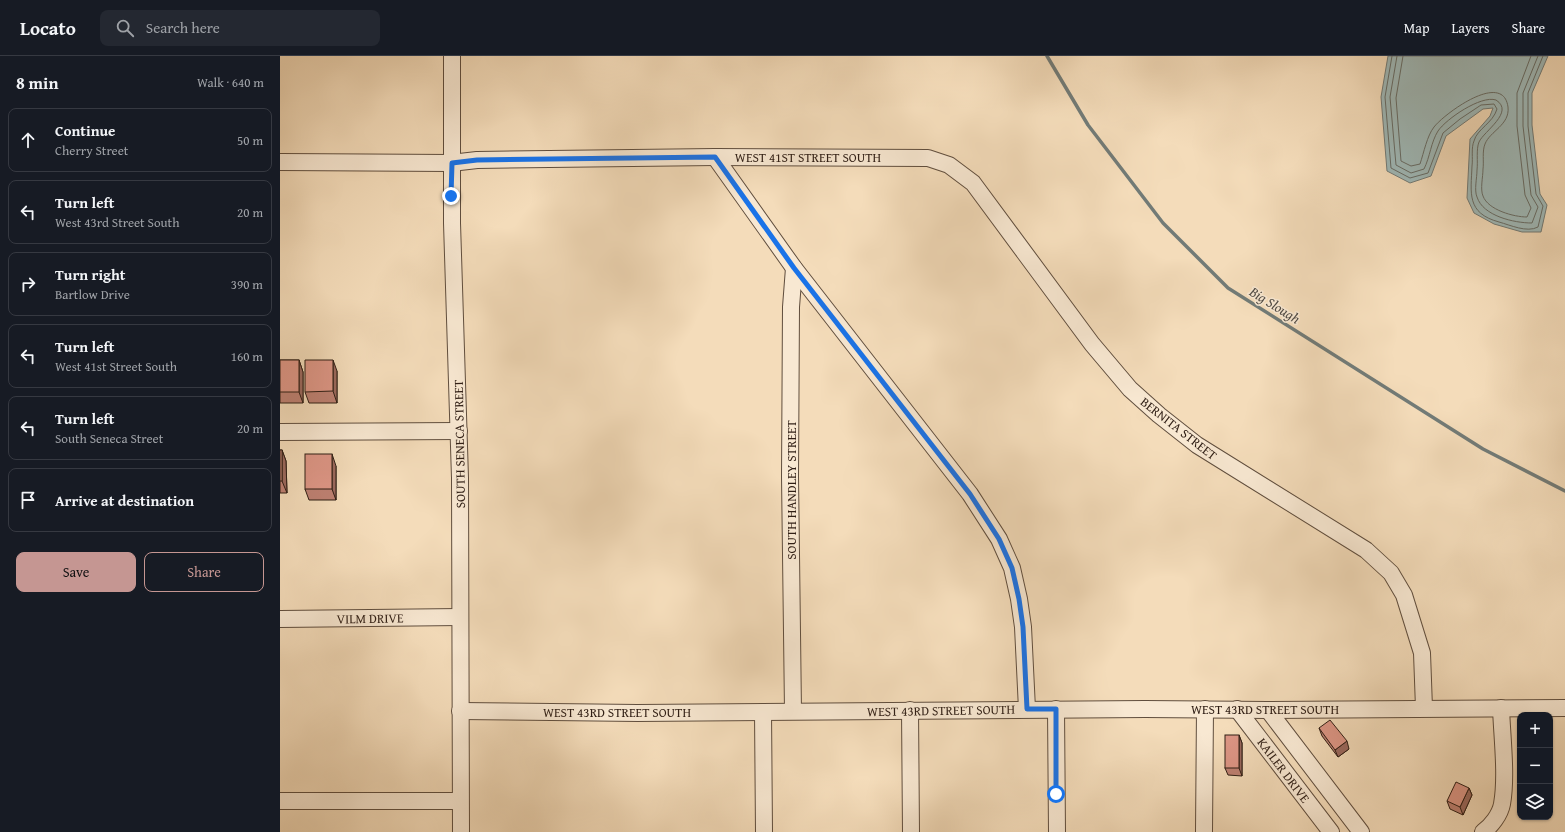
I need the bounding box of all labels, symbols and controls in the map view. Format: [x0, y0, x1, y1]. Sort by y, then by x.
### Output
search box [100, 10, 380, 46]
text: Locato [20, 14, 76, 42]
icon: search [114, 17, 136, 39]
text: Search here [146, 17, 220, 38]
text: Map [1404, 18, 1430, 38]
text: Layers [1452, 18, 1490, 38]
text: Share [1512, 18, 1545, 38]
text: 8 min [16, 70, 58, 95]
text: Walk · 640 m [197, 73, 264, 92]
text: Continue [55, 120, 116, 141]
icon: ahead [17, 129, 39, 151]
text: 50 m [237, 131, 263, 150]
text: Cherry Street [55, 141, 128, 160]
street label: WEST 41ST STREET SOUTH [735, 148, 882, 167]
route end [442, 187, 460, 205]
text: Turn left [55, 192, 114, 213]
icon: left [17, 201, 39, 223]
text: 20 m [237, 203, 263, 222]
text: West 43rd Street South [55, 213, 179, 232]
text: Turn right [55, 264, 126, 285]
icon: right [17, 273, 39, 295]
text: 390 m [231, 275, 263, 294]
water label: Big Slough [1245, 281, 1304, 328]
text: Bartlow Drive [55, 285, 130, 304]
text: Turn left [55, 336, 114, 357]
icon: left [17, 345, 39, 367]
text: 160 m [231, 347, 263, 366]
text: West 41st Street South [55, 357, 177, 376]
street label: SOUTH SENECA STREET [449, 379, 470, 508]
street label: BERNITA STREET [1136, 392, 1222, 465]
text: Turn left [55, 408, 114, 429]
icon: left [17, 417, 39, 439]
text: 20 m [237, 419, 263, 438]
street label: SOUTH HANDLEY STREET [782, 419, 801, 560]
text: South Seneca Street [55, 429, 163, 448]
icon: arrive [17, 489, 39, 511]
text: Arrive at destination [55, 490, 194, 511]
button: Save [16, 552, 136, 592]
button: Share [144, 552, 264, 592]
street label: VILM DRIVE [336, 608, 404, 629]
street label: WEST 43RD STREET SOUTH [867, 700, 1016, 721]
street label: WEST 43RD STREET SOUTH [1191, 700, 1339, 719]
street label: WEST 43RD STREET SOUTH [543, 703, 691, 722]
map controls [1517, 712, 1553, 820]
button: + [1517, 712, 1553, 748]
street label: KAILER DRIVE [1253, 734, 1315, 807]
button: − [1517, 748, 1553, 784]
button: layers [1517, 784, 1553, 820]
route start [1047, 785, 1065, 803]

